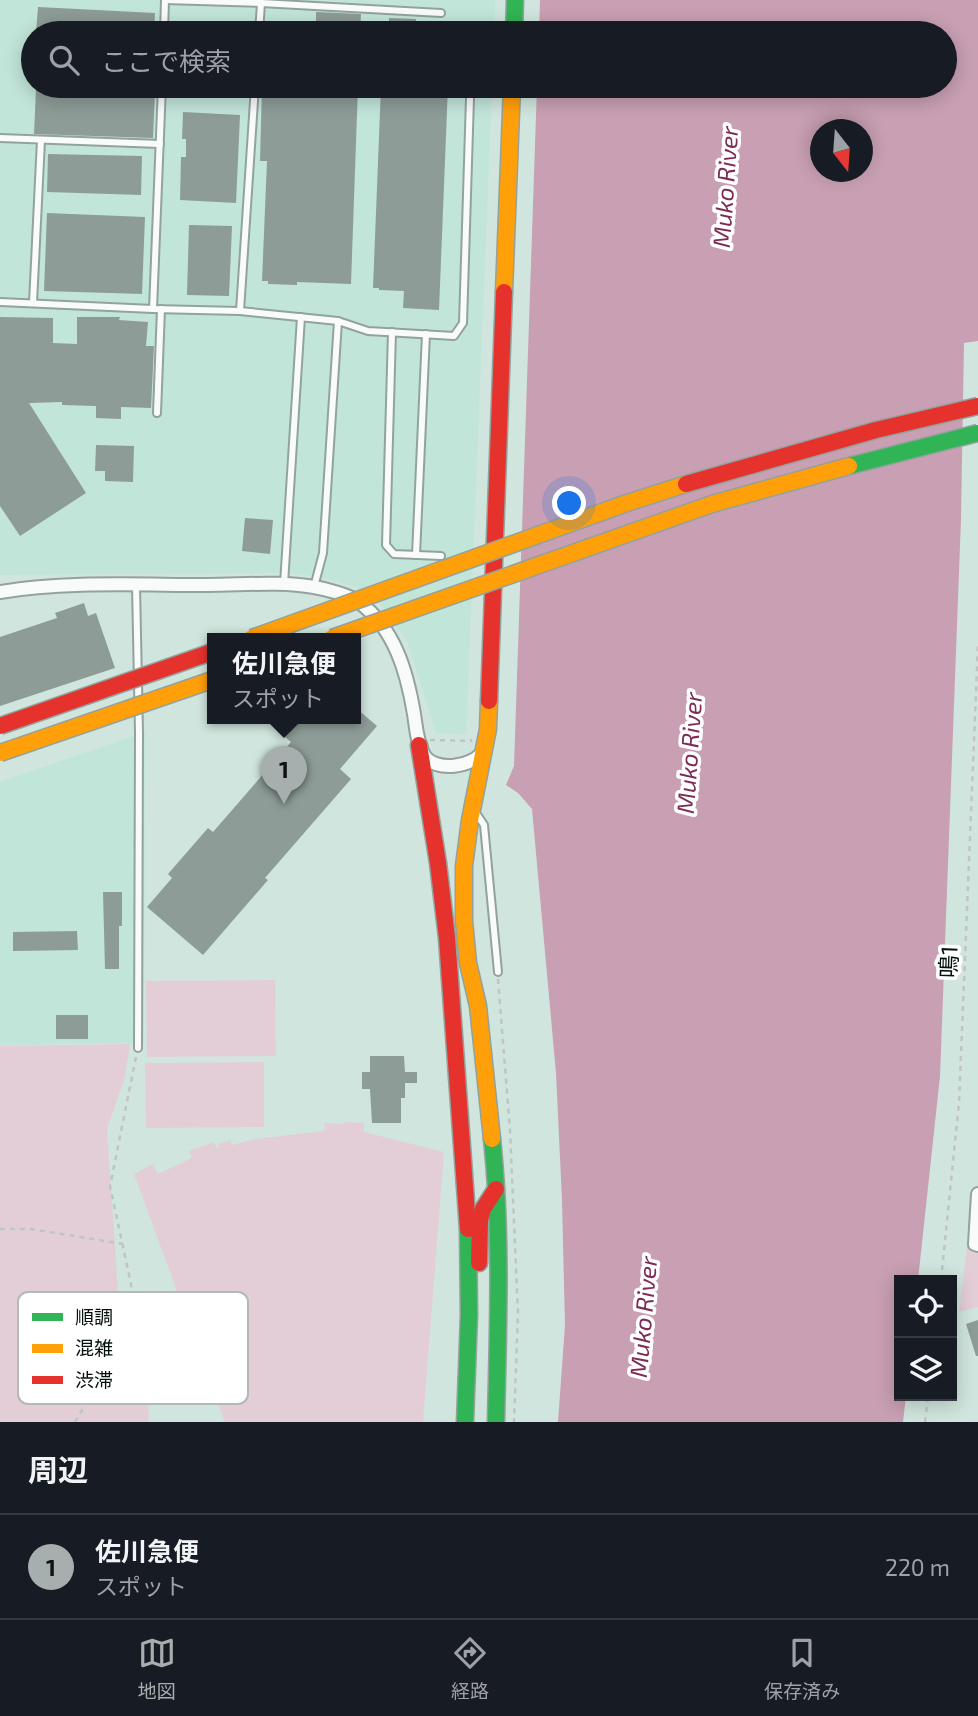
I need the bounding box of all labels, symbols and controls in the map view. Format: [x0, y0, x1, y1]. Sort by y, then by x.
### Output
search box [21, 21, 957, 98]
icon: search [45, 41, 83, 79]
text: ここで検索 [101, 45, 231, 76]
north arrow [810, 119, 873, 182]
water label: Muko River [706, 125, 743, 249]
your location [552, 486, 586, 520]
popup [207, 633, 361, 724]
text: 佐川急便 [232, 647, 336, 678]
text: スポット [232, 684, 324, 712]
water label: Muko River [670, 691, 707, 815]
pin: 1 [261, 746, 307, 804]
street label: 鳴1 [933, 945, 963, 979]
water label: Muko River [623, 1254, 662, 1379]
map controls [894, 1275, 957, 1401]
button: locate [894, 1275, 957, 1338]
legend [18, 1292, 248, 1404]
text: 順調 [75, 1305, 113, 1328]
text: 混雑 [75, 1336, 113, 1359]
button: layers [894, 1338, 957, 1401]
text: 渋滞 [75, 1368, 113, 1391]
text: 周辺 [28, 1451, 88, 1487]
text: 佐川急便 [95, 1535, 199, 1566]
text: 1 [46, 1553, 56, 1581]
text: 220 m [885, 1553, 950, 1581]
text: スポット [95, 1572, 187, 1600]
tab: 地図 [138, 1634, 176, 1703]
tab: 経路 [451, 1634, 489, 1703]
tab: 保存済み [764, 1634, 840, 1703]

